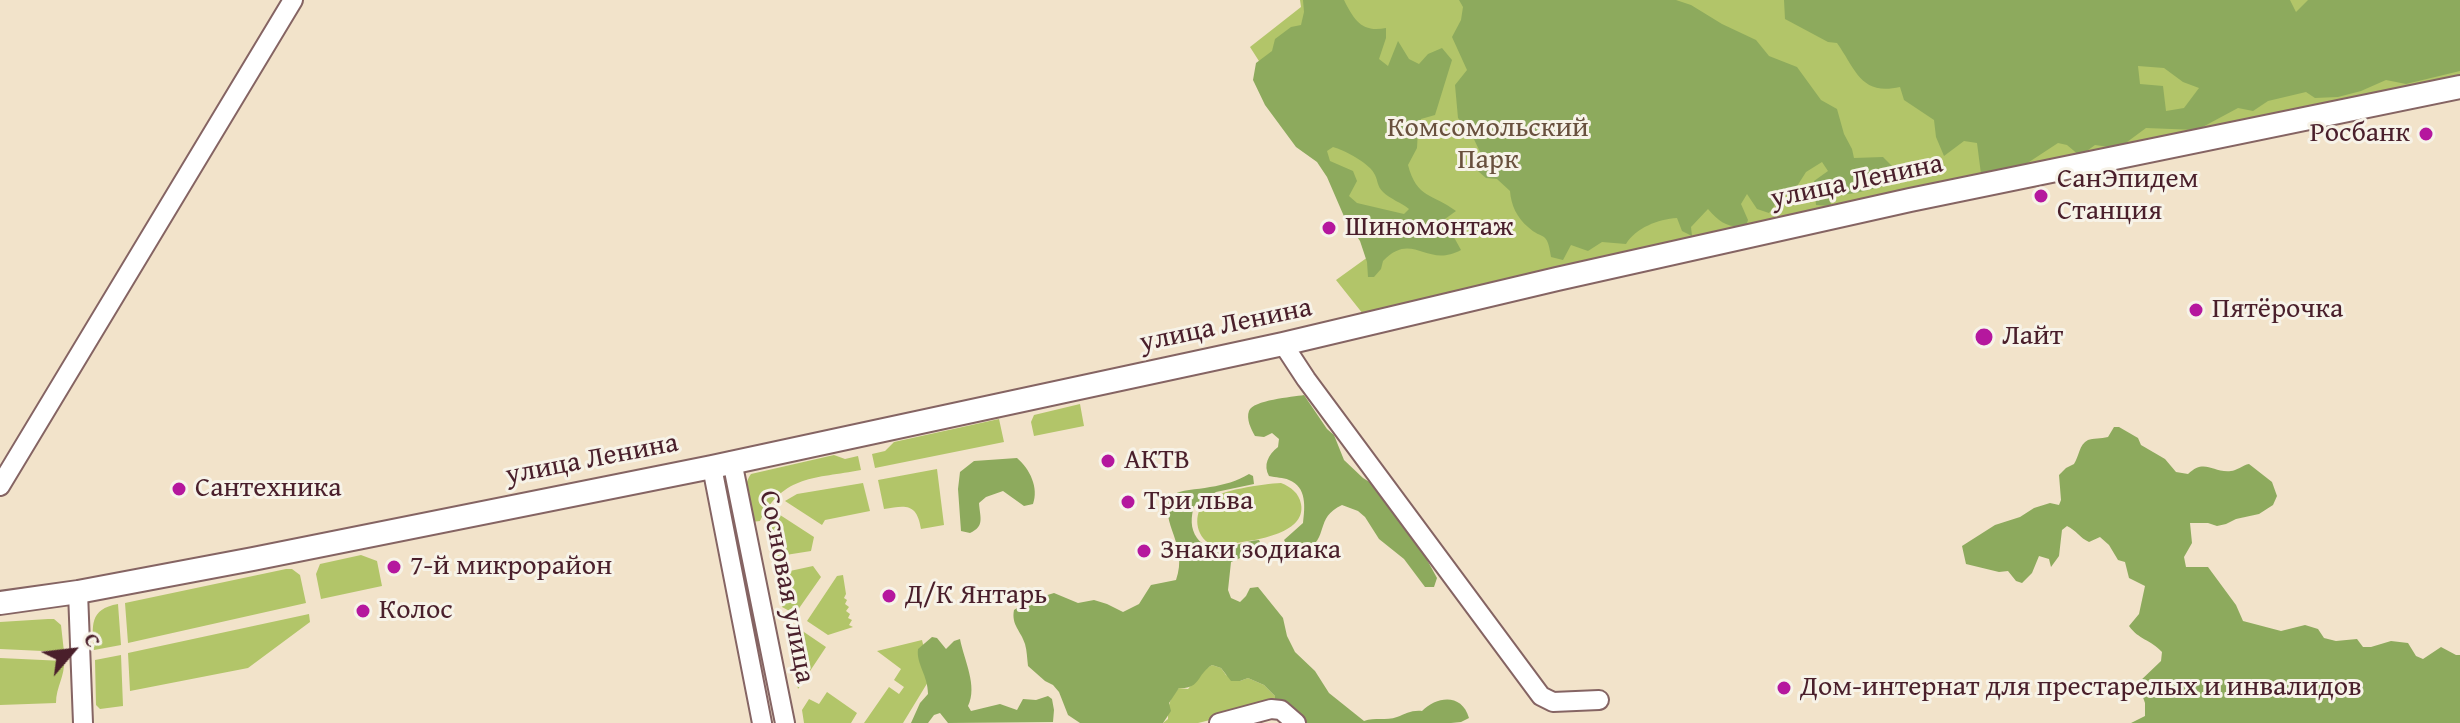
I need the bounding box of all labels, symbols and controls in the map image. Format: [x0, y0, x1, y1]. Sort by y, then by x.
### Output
park label: Комсомольский Парк [1387, 112, 1589, 178]
place label: Росбанк [2310, 117, 2410, 151]
marker: Росбанк [2417, 125, 2435, 143]
street label: улица Ленина [1768, 147, 1946, 217]
place label: СанЭпидем Станция [2057, 163, 2199, 229]
marker: СанЭпидем Станция [2032, 187, 2050, 205]
place label: Шиномонтаж [1345, 211, 1513, 245]
marker: Шиномонтаж [1320, 219, 1338, 237]
street label: улица Ленина [1137, 291, 1315, 361]
place label: Пятёрочка [2212, 293, 2343, 327]
marker: Пятёрочка [2187, 301, 2205, 319]
place label: Лайт [2002, 320, 2063, 354]
marker: Лайт [1973, 326, 1995, 348]
street label: улица Ленина [503, 427, 681, 493]
place label: АКТВ [1124, 444, 1190, 478]
marker: АКТВ [1099, 452, 1117, 470]
place label: Сантехника [195, 472, 342, 506]
marker: Сантехника [170, 480, 188, 498]
place label: Три льва [1144, 485, 1253, 519]
street label: Сосновая улица [751, 488, 821, 686]
marker: Три льва [1119, 493, 1137, 511]
place label: Знаки зодиака [1160, 534, 1341, 568]
marker: Знаки зодиака [1135, 542, 1153, 560]
place label: 7-й микрорайон [410, 550, 612, 584]
marker: 7-й микрорайон [385, 558, 403, 576]
place label: Д/К Янтарь [905, 579, 1047, 613]
marker: Д/К Янтарь [880, 587, 898, 605]
place label: Колос [379, 594, 453, 628]
marker: Колос [354, 602, 372, 620]
north arrow [32, 611, 112, 691]
text: С [76, 627, 110, 653]
place label: Дом-интернат для престарелых и инвалидов [1800, 671, 2362, 705]
marker: Дом-интернат для престарелых и инвалидов [1775, 679, 1793, 697]

